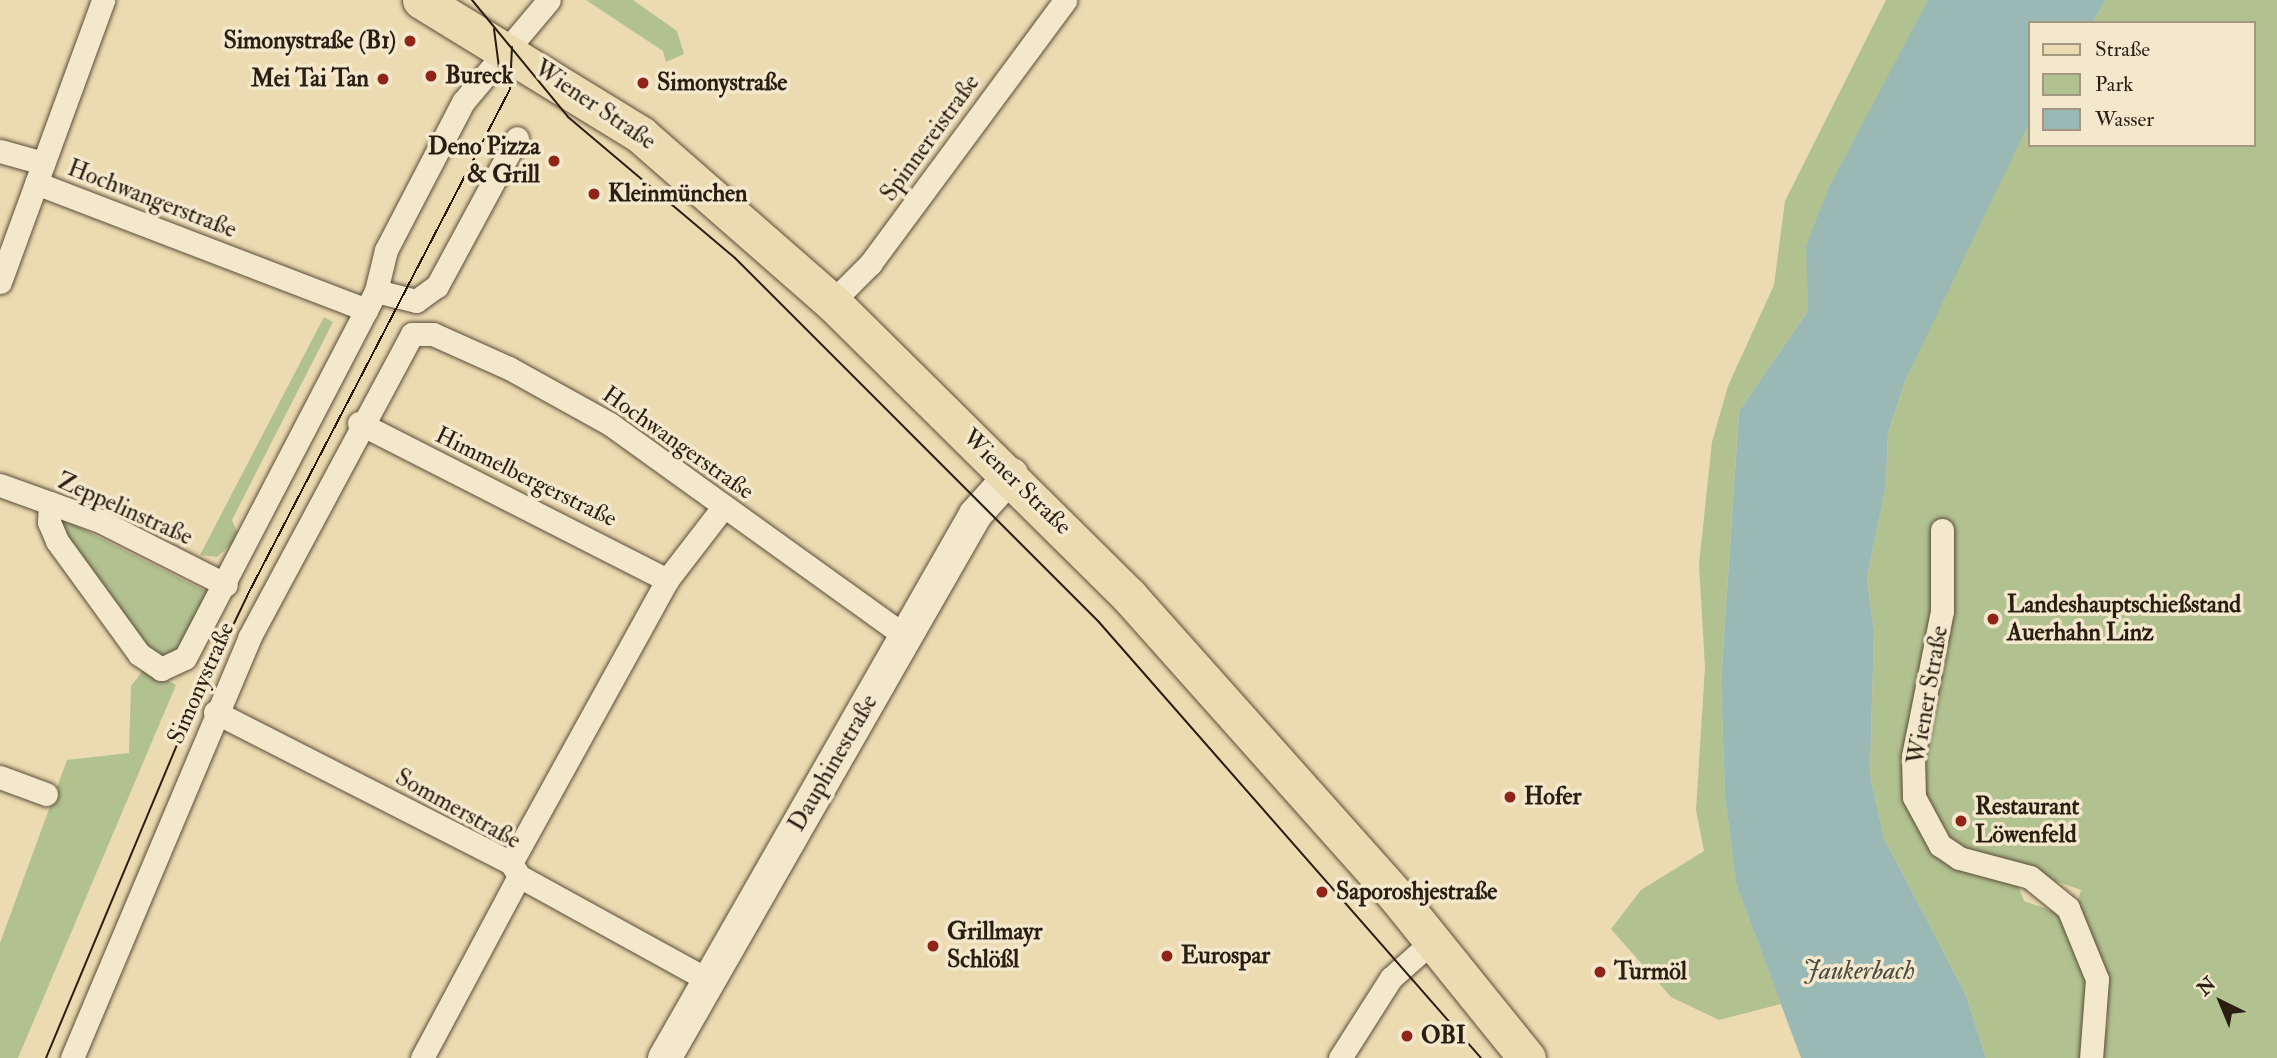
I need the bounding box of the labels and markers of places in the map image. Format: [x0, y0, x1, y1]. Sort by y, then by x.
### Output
place label: Simonystraße (B1) [223, 27, 396, 55]
marker: Simonystraße (B1) [402, 33, 418, 49]
place label: Bureck [445, 62, 513, 90]
place label: Mei Tai Tan [251, 65, 369, 93]
marker: Bureck [423, 68, 439, 84]
place label: Simonystraße [657, 69, 787, 97]
marker: Mei Tai Tan [375, 71, 391, 87]
marker: Simonystraße [635, 75, 651, 91]
place label: Deno Pizza & Grill [428, 133, 540, 189]
marker: Deno Pizza & Grill [546, 153, 562, 169]
place label: Kleinmünchen [608, 180, 747, 208]
marker: Kleinmünchen [586, 186, 602, 202]
place label: Landeshauptschießstand Auerhahn Linz [2007, 591, 2241, 647]
marker: Landeshauptschießstand Auerhahn Linz [1985, 611, 2001, 627]
place label: Hofer [1524, 783, 1582, 811]
marker: Hofer [1502, 789, 1518, 805]
place label: Restaurant Löwenfeld [1975, 793, 2079, 849]
marker: Restaurant Löwenfeld [1953, 813, 1969, 829]
place label: Saporoshjestraße [1336, 878, 1497, 906]
marker: Saporoshjestraße [1314, 884, 1330, 900]
place label: Grillmayr Schlößl [947, 918, 1043, 974]
marker: Grillmayr Schlößl [925, 938, 941, 954]
place label: Eurospar [1181, 942, 1270, 970]
marker: Eurospar [1159, 948, 1175, 964]
place label: Turmöl [1614, 958, 1687, 986]
marker: Turmöl [1592, 964, 1608, 980]
place label: OBI [1421, 1022, 1466, 1050]
marker: OBI [1399, 1028, 1415, 1044]

